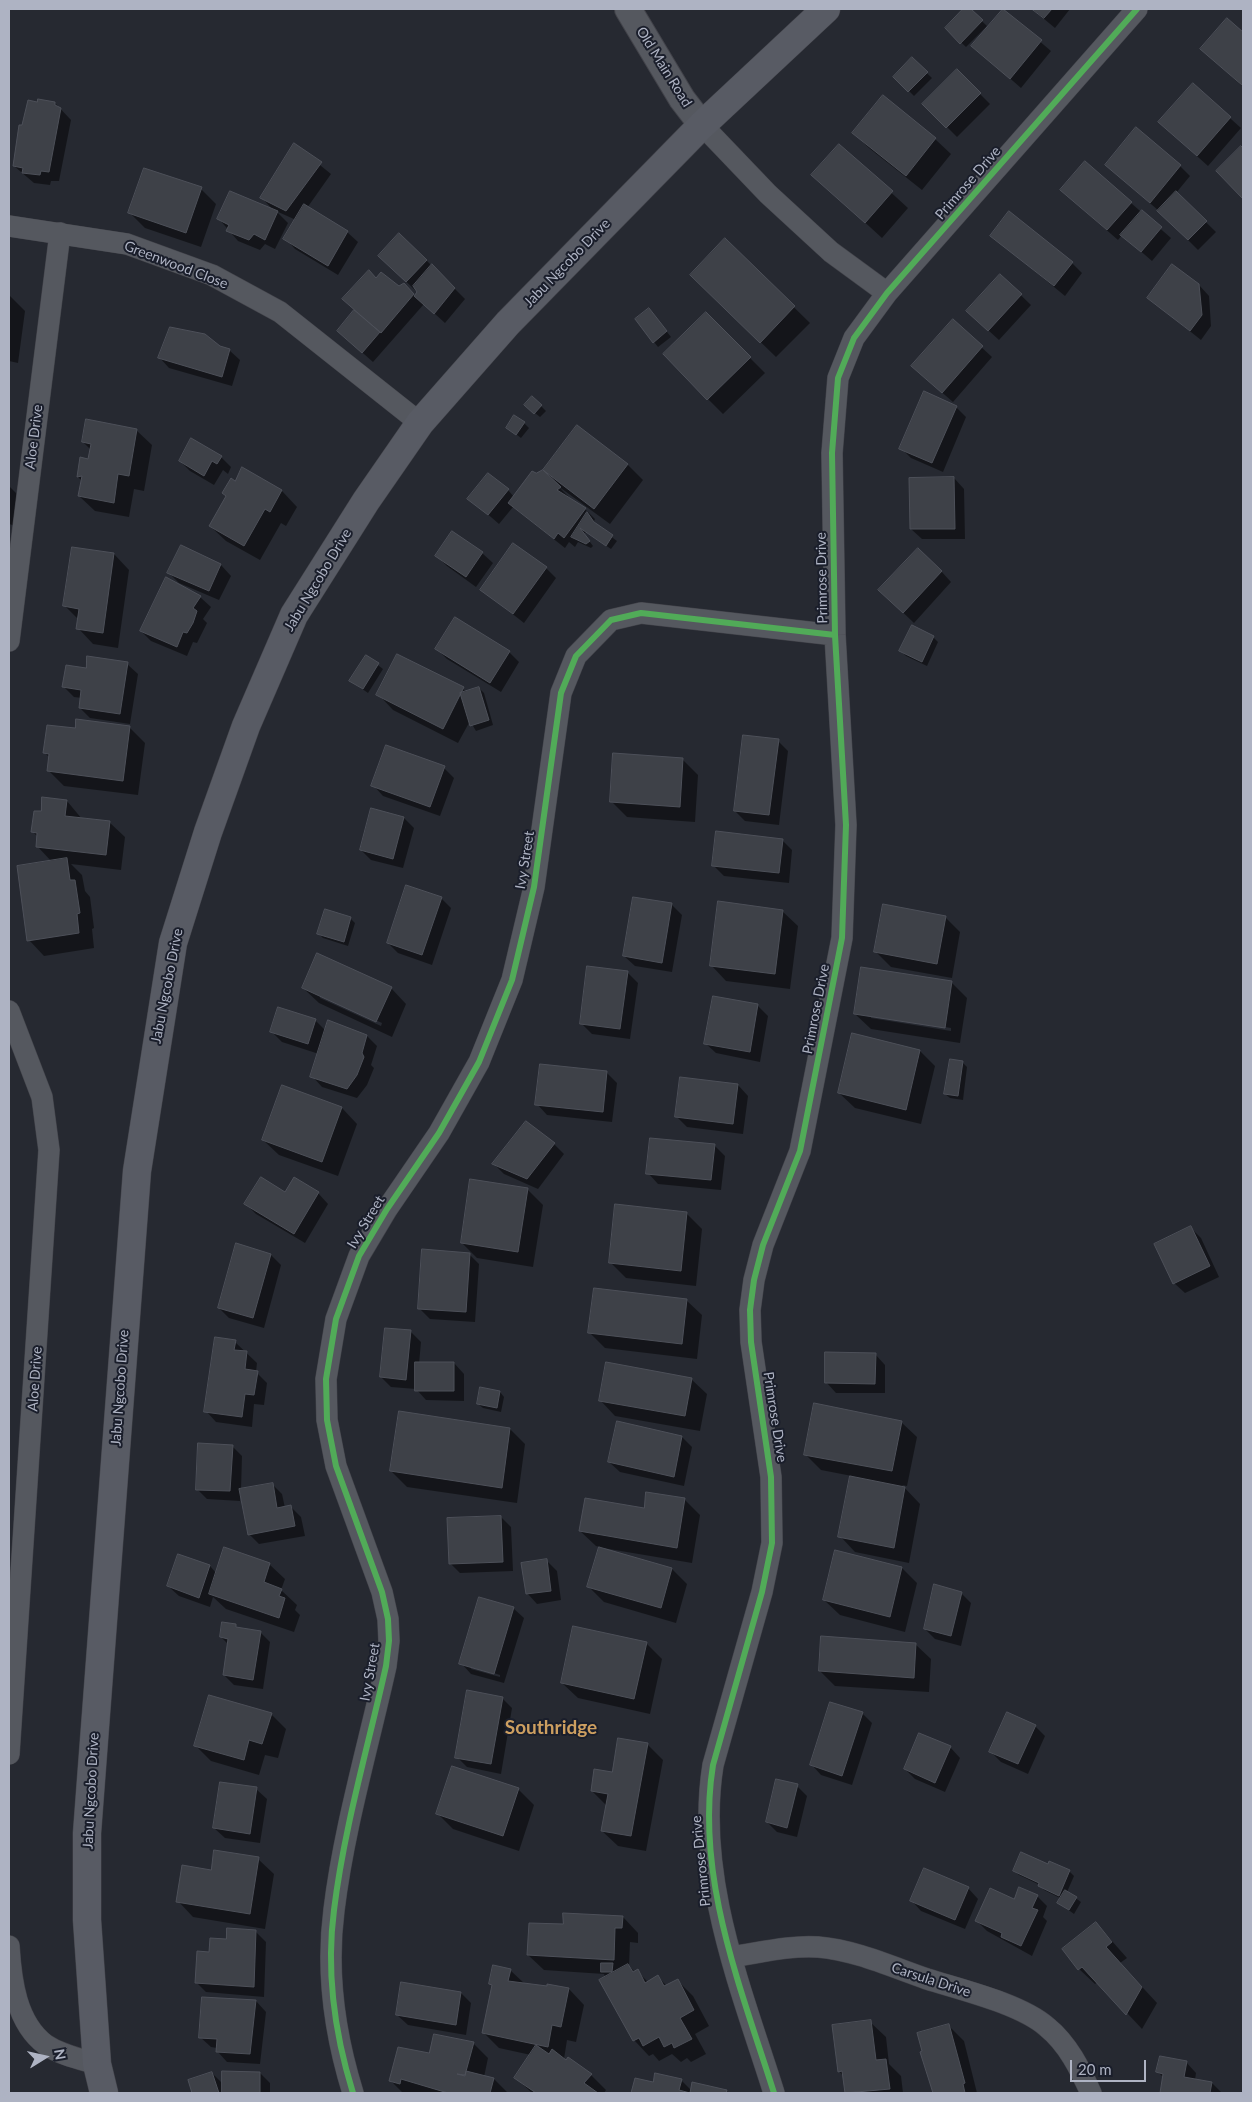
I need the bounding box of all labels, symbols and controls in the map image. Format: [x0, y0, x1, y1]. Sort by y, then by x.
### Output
street label: Old Main Road [633, 24, 695, 110]
street label: Primrose Drive [932, 143, 1004, 223]
street label: Jabu Ngcobo Drive [520, 215, 614, 311]
street label: Greenwood Close [122, 237, 230, 293]
street label: Aloe Drive [22, 404, 46, 470]
street label: Jabu Ngcobo Drive [281, 526, 355, 634]
street label: Primrose Drive [813, 532, 831, 624]
street label: Ivy Street [512, 830, 538, 890]
street label: Jabu Ngcobo Drive [148, 927, 186, 1045]
street label: Primrose Drive [799, 963, 833, 1055]
street label: Ivy Street [344, 1193, 388, 1251]
street label: Jabu Ngcobo Drive [108, 1329, 132, 1447]
street label: Aloe Drive [24, 1346, 46, 1412]
street label: Primrose Drive [760, 1371, 790, 1463]
street label: Ivy Street [357, 1642, 383, 1702]
district label: Southridge [505, 1717, 597, 1739]
street label: Jabu Ngcobo Drive [80, 1732, 102, 1850]
street label: Primrose Drive [688, 1815, 714, 1907]
street label: Carsula Drive [889, 1959, 973, 2001]
north arrow [20, 2032, 70, 2082]
text: N [51, 2048, 70, 2061]
scale bar [1072, 2050, 1148, 2082]
text: 20 m [1078, 2060, 1112, 2078]

